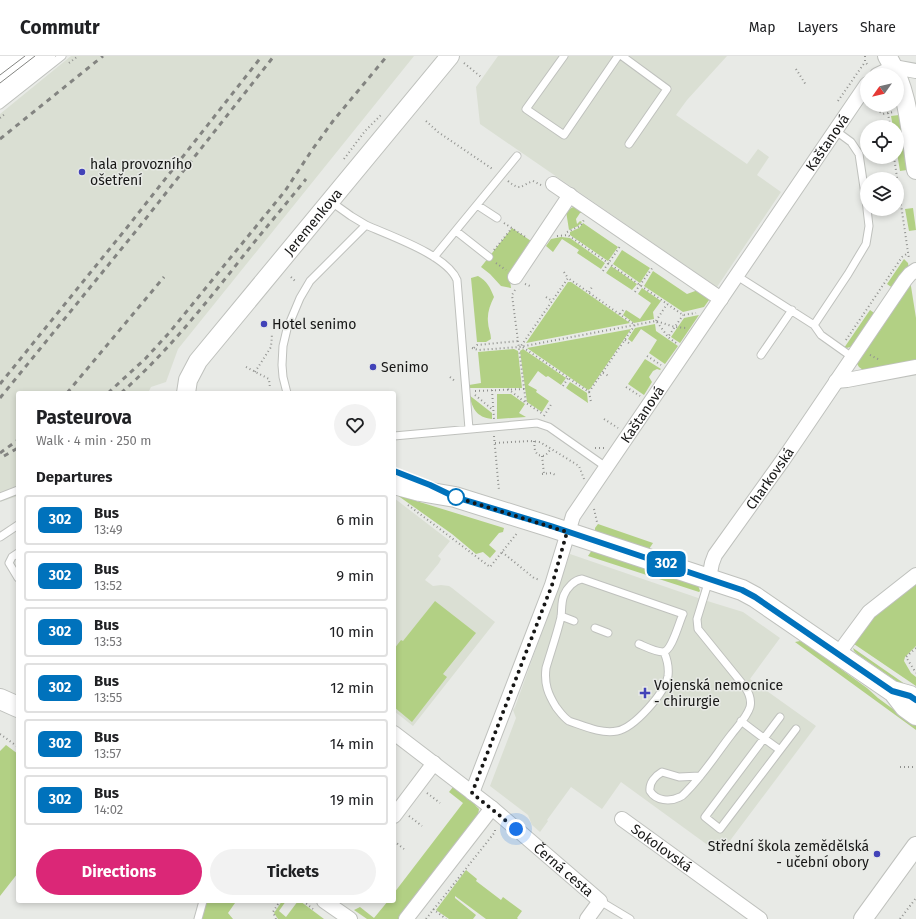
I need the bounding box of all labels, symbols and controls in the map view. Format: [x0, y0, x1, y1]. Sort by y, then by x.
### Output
text: Commutr [20, 16, 100, 39]
text: Map [749, 19, 775, 36]
text: Layers [797, 19, 838, 36]
text: Share [860, 19, 896, 36]
north arrow [860, 68, 904, 112]
map controls [860, 68, 904, 216]
street label: Kaštanová [802, 111, 853, 174]
button: locate [860, 120, 904, 164]
place label: hala provozního ošetření [90, 156, 192, 189]
marker: hala provozního ošetření [77, 167, 87, 177]
button: layers [860, 172, 904, 216]
street label: Jeremenkova [281, 185, 346, 259]
place label: Hotel senimo [272, 316, 356, 333]
marker: Hotel senimo [259, 319, 269, 329]
place label: Senimo [381, 359, 429, 376]
marker: Senimo [368, 362, 378, 372]
street label: Kaštanová [617, 383, 668, 446]
button: heart [334, 404, 376, 446]
text: Pasteurova [36, 406, 132, 429]
text: Walk · 4 min · 250 m [36, 433, 151, 448]
street label: Charkovská [742, 444, 798, 513]
text: Departures [36, 468, 113, 486]
unlabelled marker [447, 488, 465, 506]
text: Bus [94, 504, 119, 522]
text: 302 [49, 511, 71, 528]
text: 6 min [336, 511, 374, 529]
text: 13:49 [94, 522, 123, 537]
line badge: 302 [643, 551, 689, 577]
text: 302 [655, 555, 677, 572]
text: Bus [94, 560, 119, 578]
text: 302 [49, 567, 71, 584]
text: 9 min [336, 567, 374, 585]
text: 13:52 [94, 578, 122, 593]
text: Bus [94, 616, 119, 634]
text: 302 [49, 623, 71, 640]
text: 10 min [329, 623, 374, 641]
text: 13:53 [94, 634, 122, 649]
text: Bus [94, 672, 119, 690]
place label: Vojenská nemocnice - chirurgie [654, 677, 783, 710]
text: 302 [49, 679, 71, 696]
text: 12 min [330, 679, 374, 697]
marker: Vojenská nemocnice - chirurgie [639, 687, 651, 699]
text: 13:55 [94, 690, 122, 705]
text: Bus [94, 728, 119, 746]
text: 302 [49, 735, 71, 752]
text: 14 min [330, 735, 374, 753]
text: 13:57 [94, 746, 121, 761]
text: Bus [94, 784, 119, 802]
text: 302 [49, 791, 71, 808]
text: 19 min [330, 791, 374, 809]
text: 14:02 [94, 802, 123, 817]
your location [506, 819, 526, 839]
street label: Sokolovská [628, 820, 695, 876]
place label: Střední škola zemědělská - učební obory [708, 838, 869, 871]
street label: Černá cesta [530, 839, 597, 900]
button: Directions [36, 849, 202, 895]
button: Tickets [210, 849, 376, 895]
marker: Střední škola zemědělská - učební obory [872, 849, 882, 859]

